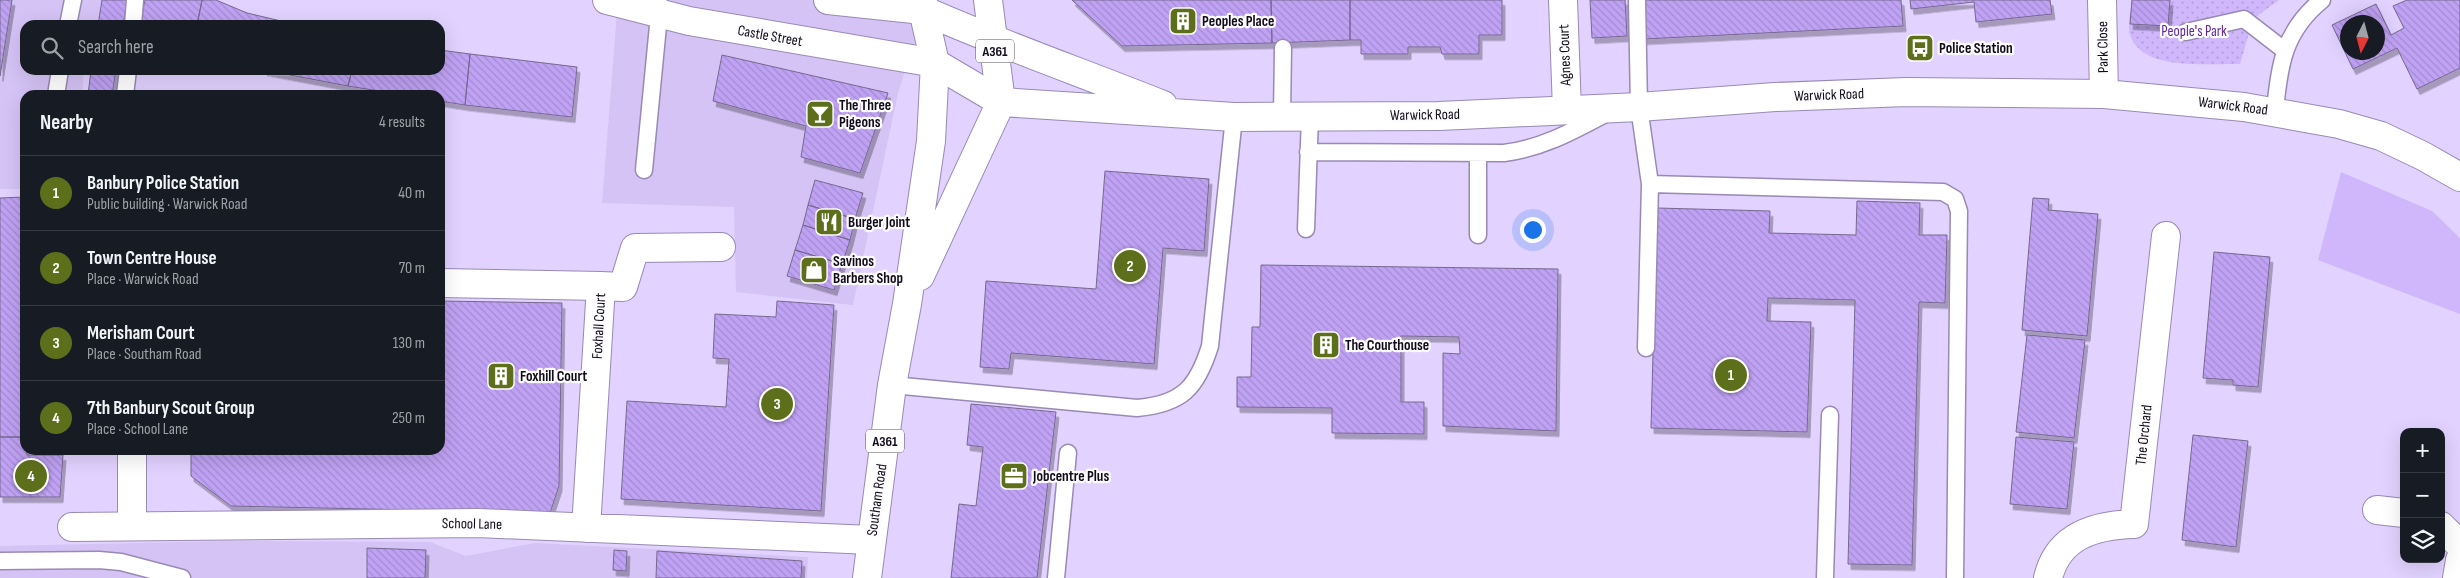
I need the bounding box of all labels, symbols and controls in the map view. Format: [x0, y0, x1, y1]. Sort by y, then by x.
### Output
building icon: Peoples Place [1168, 6, 1198, 36]
place label: Peoples Place [1202, 12, 1274, 31]
north arrow [2340, 15, 2385, 60]
search box [20, 20, 445, 75]
street label: Castle Street [736, 21, 804, 51]
street label: Park Close [2093, 21, 2113, 73]
park label: People's Park [2161, 22, 2227, 41]
street label: Agnes Court [1554, 23, 1576, 87]
bus stop icon: Police Station [1905, 33, 1935, 63]
icon: search [38, 34, 66, 62]
text: Search here [78, 36, 154, 59]
place label: Police Station [1939, 39, 2013, 58]
road number: A361 [976, 40, 1014, 62]
street label: Warwick Road [1794, 84, 1864, 106]
street label: Warwick Road [2197, 92, 2269, 120]
place label: The Three Pigeons [839, 96, 891, 132]
bar icon: The Three Pigeons [805, 99, 835, 129]
street label: Warwick Road [1390, 105, 1460, 125]
text: Nearby [40, 110, 93, 135]
text: 4 results [379, 113, 425, 132]
text: Banbury Police Station [87, 172, 239, 195]
text: 1 [53, 184, 59, 203]
text: 40 m [398, 184, 425, 203]
text: Public building · Warwick Road [87, 195, 247, 214]
restaurant icon: Burger Joint [814, 207, 844, 237]
place label: Burger Joint [848, 213, 910, 232]
your location [1520, 217, 1546, 243]
text: Town Centre House [87, 247, 217, 270]
pin: 2 [1114, 247, 1146, 285]
place label: Savinos Barbers Shop [833, 252, 903, 288]
shop icon: Savinos Barbers Shop [799, 255, 829, 285]
text: 2 [52, 259, 60, 278]
text: 70 m [399, 259, 425, 278]
text: Place · Warwick Road [87, 270, 199, 289]
street label: Foxhall Court [588, 292, 610, 359]
text: Merisham Court [87, 322, 195, 345]
building icon: The Courthouse [1311, 330, 1341, 360]
text: 3 [52, 334, 60, 353]
text: 130 m [393, 334, 425, 353]
place label: The Courthouse [1345, 336, 1429, 355]
text: Place · Southam Road [87, 345, 201, 364]
pin: 1 [1715, 356, 1747, 394]
building icon: Foxhill Court [486, 361, 516, 391]
place label: Foxhill Court [520, 367, 587, 386]
pin: 3 [761, 385, 793, 423]
text: 7th Banbury Scout Group [87, 397, 255, 420]
street label: The Orchard [2131, 404, 2157, 466]
text: 4 [52, 409, 60, 428]
text: 250 m [392, 409, 425, 428]
text: Place · School Lane [87, 420, 188, 439]
map controls [2400, 428, 2445, 563]
button: + [2400, 428, 2445, 473]
road number: A361 [866, 430, 904, 452]
pin: 4 [15, 457, 47, 495]
office icon: Jobcentre Plus [999, 461, 1029, 491]
street label: Southam Road [863, 463, 891, 537]
place label: Jobcentre Plus [1032, 467, 1109, 486]
button: − [2400, 473, 2445, 518]
street label: School Lane [442, 514, 502, 534]
button: layers [2400, 518, 2445, 563]

